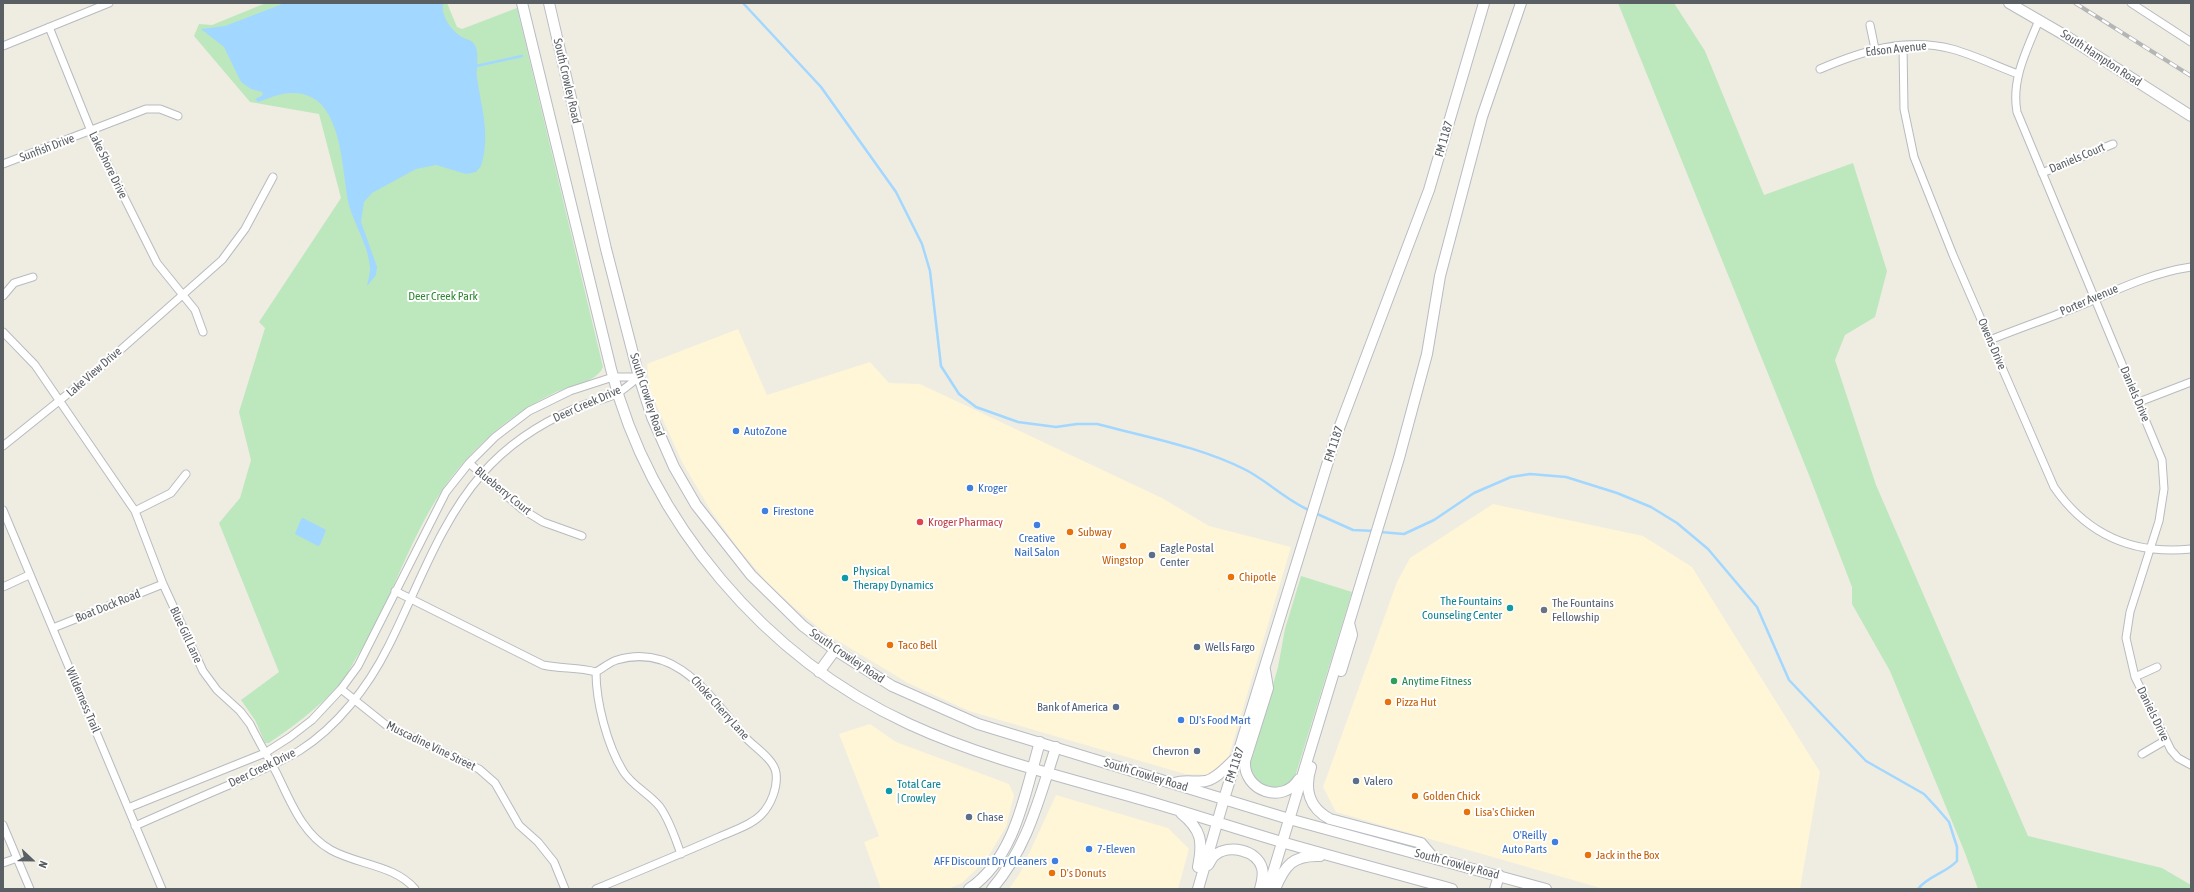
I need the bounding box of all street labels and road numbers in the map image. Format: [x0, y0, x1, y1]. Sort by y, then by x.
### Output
street label: South Hampton Road [2058, 26, 2144, 90]
street label: South Crowley Road [550, 37, 584, 125]
street label: Edson Avenue [1865, 39, 1927, 59]
street label: FM 1187 [1432, 119, 1456, 159]
street label: Lake Shore Drive [86, 129, 130, 201]
street label: Sunfish Drive [17, 131, 77, 165]
street label: Daniels Court [2047, 140, 2107, 176]
street label: Porter Avenue [2058, 281, 2120, 319]
street label: Owens Drive [1975, 316, 2009, 372]
street label: Lake View Drive [63, 344, 125, 400]
street label: South Crowley Road [627, 351, 667, 439]
street label: Daniels Drive [2117, 364, 2153, 424]
street label: Deer Creek Drive [551, 383, 623, 425]
street label: FM 1187 [1321, 424, 1347, 464]
street label: Blueberry Court [472, 464, 534, 518]
street label: Boat Dock Road [73, 586, 143, 626]
street label: Blue Gill Lane [167, 605, 205, 665]
street label: South Crowley Road [807, 626, 887, 686]
street label: Wilderness Trail [63, 665, 103, 735]
street label: Choke Cherry Lane [688, 673, 752, 743]
street label: Daniels Drive [2134, 684, 2172, 744]
street label: Muscadine Vine Street [384, 718, 478, 774]
street label: FM 1187 [1222, 745, 1248, 785]
street label: Deer Creek Drive [226, 746, 298, 790]
street label: South Crowley Road [1102, 755, 1190, 795]
street label: South Crowley Road [1413, 846, 1501, 882]

